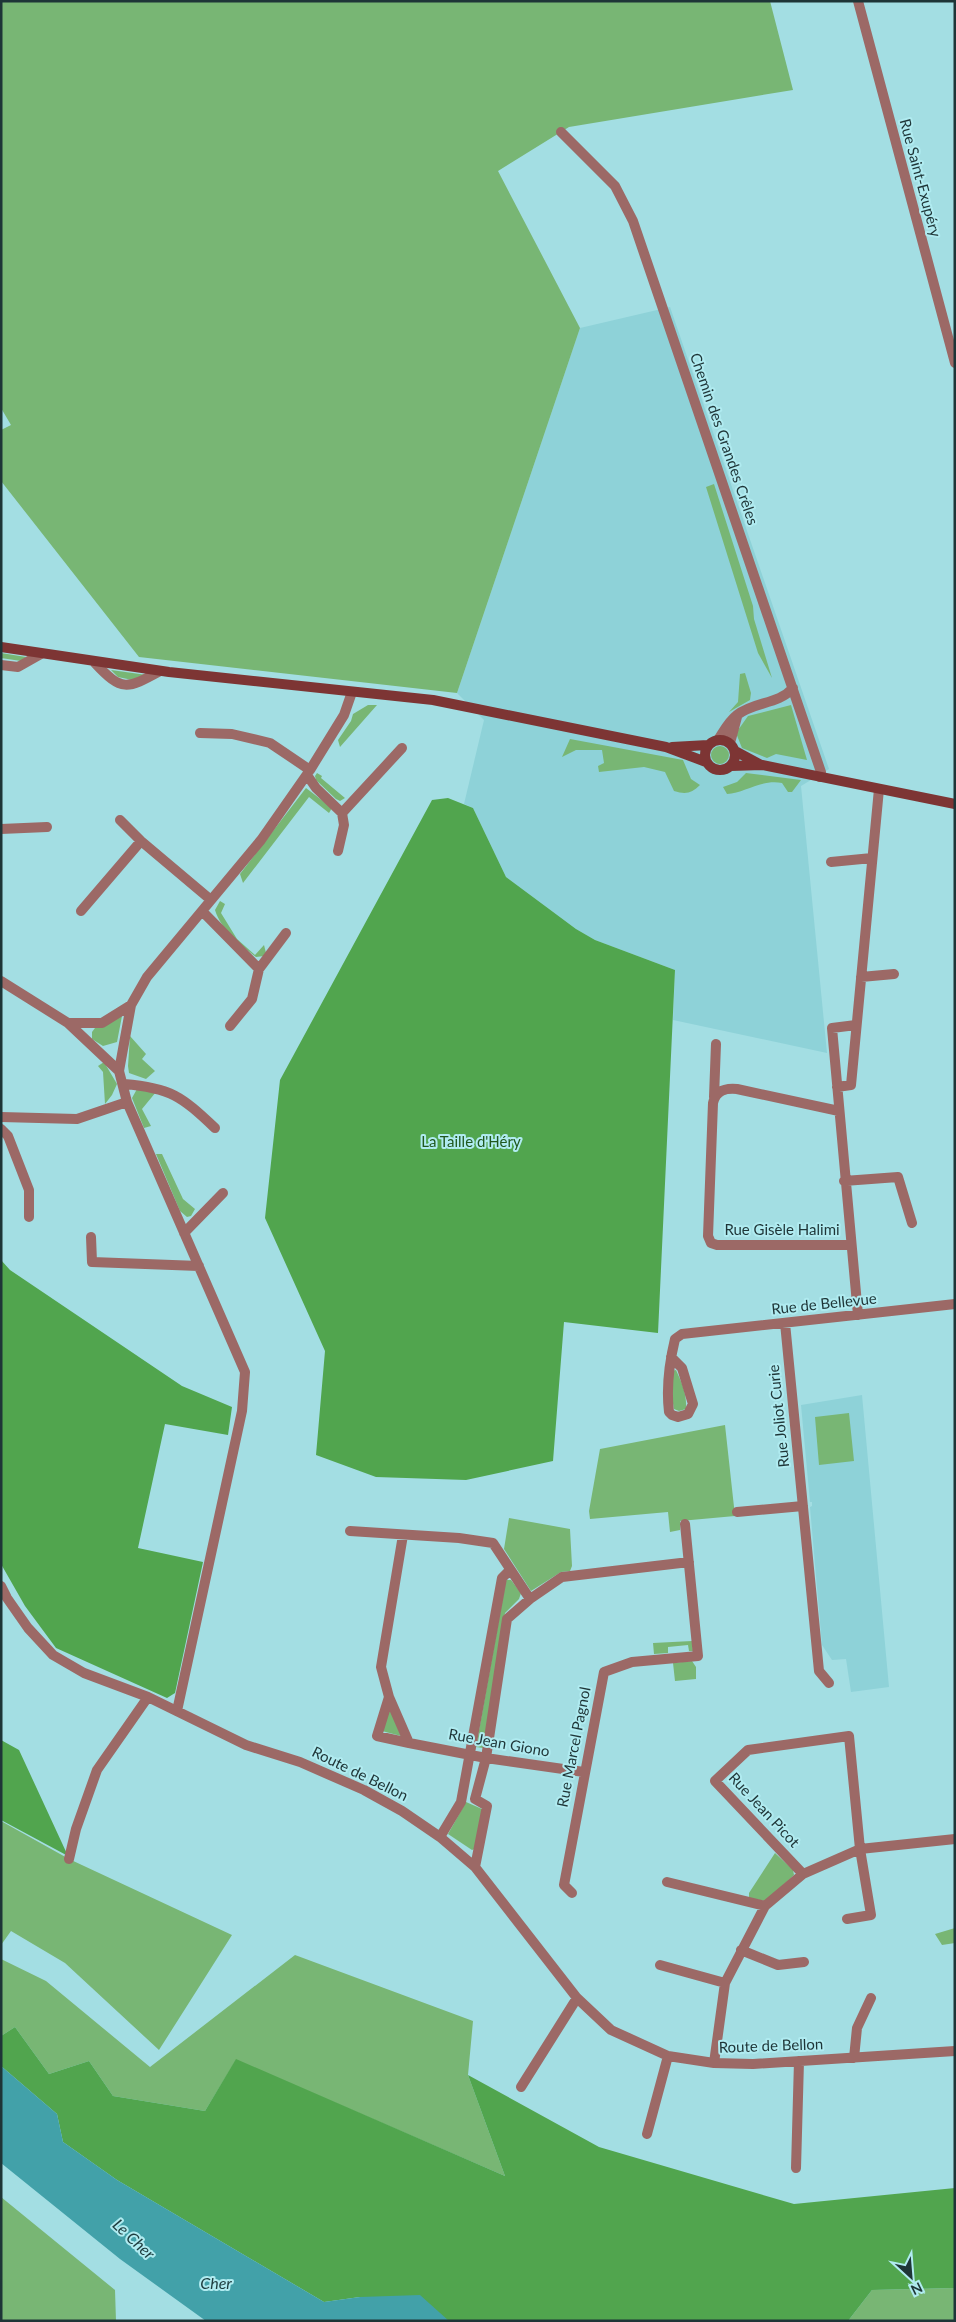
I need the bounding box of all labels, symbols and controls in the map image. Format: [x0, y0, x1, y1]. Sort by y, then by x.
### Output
street label: Rue Saint-Exupéry [897, 117, 945, 239]
street label: Chemin des Grandes Crêles [687, 350, 763, 527]
park label: La Taille d'Héry [421, 1132, 521, 1150]
street label: Rue Gisèle Halimi [724, 1220, 840, 1238]
street label: Rue de Bellevue [770, 1289, 877, 1317]
street label: Rue Joliot Curie [764, 1364, 792, 1468]
street label: Rue Marcel Pagnol [553, 1685, 594, 1809]
street label: Rue Jean Giono [447, 1724, 551, 1760]
street label: Route de Bellon [310, 1742, 411, 1804]
street label: Rue Jean Picot [725, 1768, 804, 1851]
street label: Route de Bellon [718, 2034, 823, 2056]
water label: Le Cher [110, 2215, 159, 2263]
north arrow [886, 2252, 936, 2302]
water label: Cher [200, 2273, 232, 2292]
text: N [908, 2279, 925, 2299]

